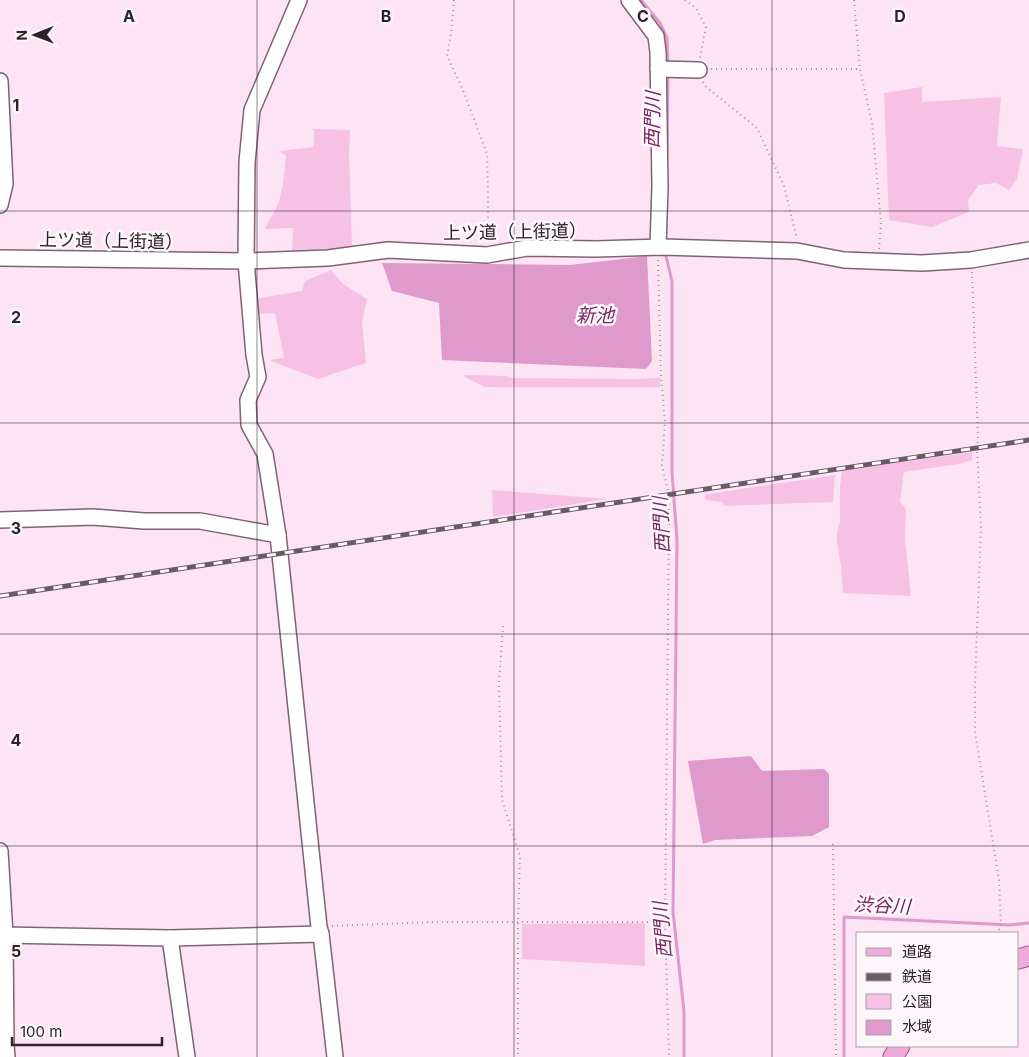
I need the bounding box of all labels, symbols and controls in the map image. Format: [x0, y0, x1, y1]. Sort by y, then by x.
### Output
text: A [123, 6, 135, 26]
text: B [381, 6, 391, 26]
text: C [637, 6, 649, 26]
text: D [894, 6, 906, 26]
north arrow [10, 10, 60, 60]
text: N [13, 30, 30, 41]
water label: 西門川 [641, 89, 665, 149]
text: 1 [13, 95, 19, 115]
street label: 上ツ道（上街道） [443, 220, 587, 243]
street label: 上ツ道（上街道） [39, 229, 183, 252]
water label: 新池 [576, 304, 616, 327]
text: 2 [11, 307, 21, 327]
water label: 西門川 [648, 494, 674, 554]
text: 3 [11, 518, 21, 538]
text: 4 [11, 730, 22, 750]
water label: 渋谷川 [853, 893, 913, 919]
water label: 西門川 [648, 899, 676, 959]
legend [856, 932, 1019, 1047]
text: 5 [11, 941, 21, 961]
text: 道路 [902, 942, 932, 961]
text: 鉄道 [902, 967, 932, 986]
text: 公園 [902, 992, 932, 1011]
scale bar [12, 1014, 162, 1046]
text: 水域 [902, 1017, 932, 1036]
text: 100 m [20, 1022, 62, 1041]

